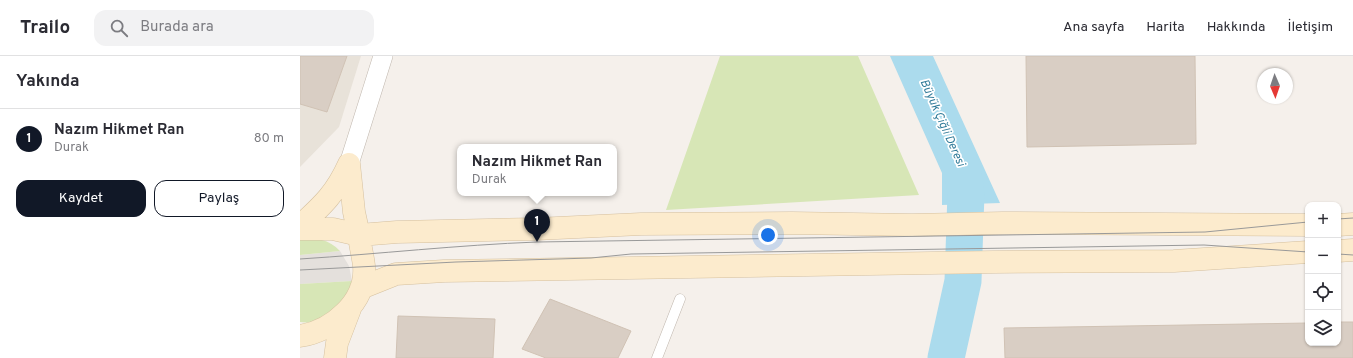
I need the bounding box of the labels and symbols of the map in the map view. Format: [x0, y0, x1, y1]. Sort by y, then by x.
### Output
north arrow [1257, 68, 1293, 104]
water label: Büyük Çiğli Deresi [916, 77, 969, 170]
pin: 1 [524, 209, 550, 242]
your location [758, 225, 778, 245]

